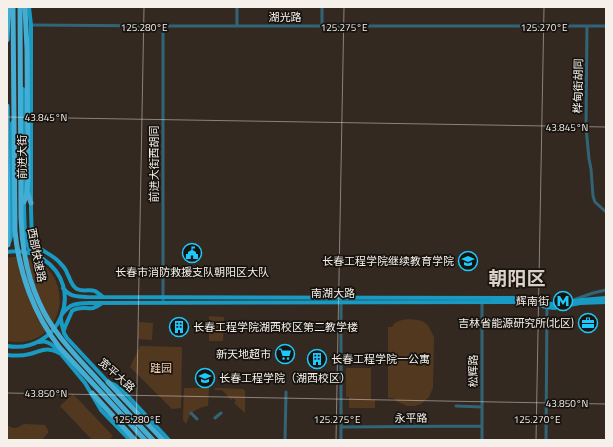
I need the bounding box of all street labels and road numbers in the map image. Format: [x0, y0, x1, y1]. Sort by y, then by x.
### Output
street label: 湖光路 [269, 9, 302, 25]
street label: 桦甸街胡同 [570, 58, 586, 114]
street label: 前进大街西胡同 [146, 126, 162, 203]
street label: 前进大街 [14, 135, 30, 179]
street label: 西部快速路 [24, 226, 50, 284]
street label: 南湖大路 [311, 285, 355, 301]
street label: 宽平大路 [95, 354, 139, 396]
street label: 松辉路 [465, 355, 481, 388]
street label: 永平路 [394, 410, 428, 426]

